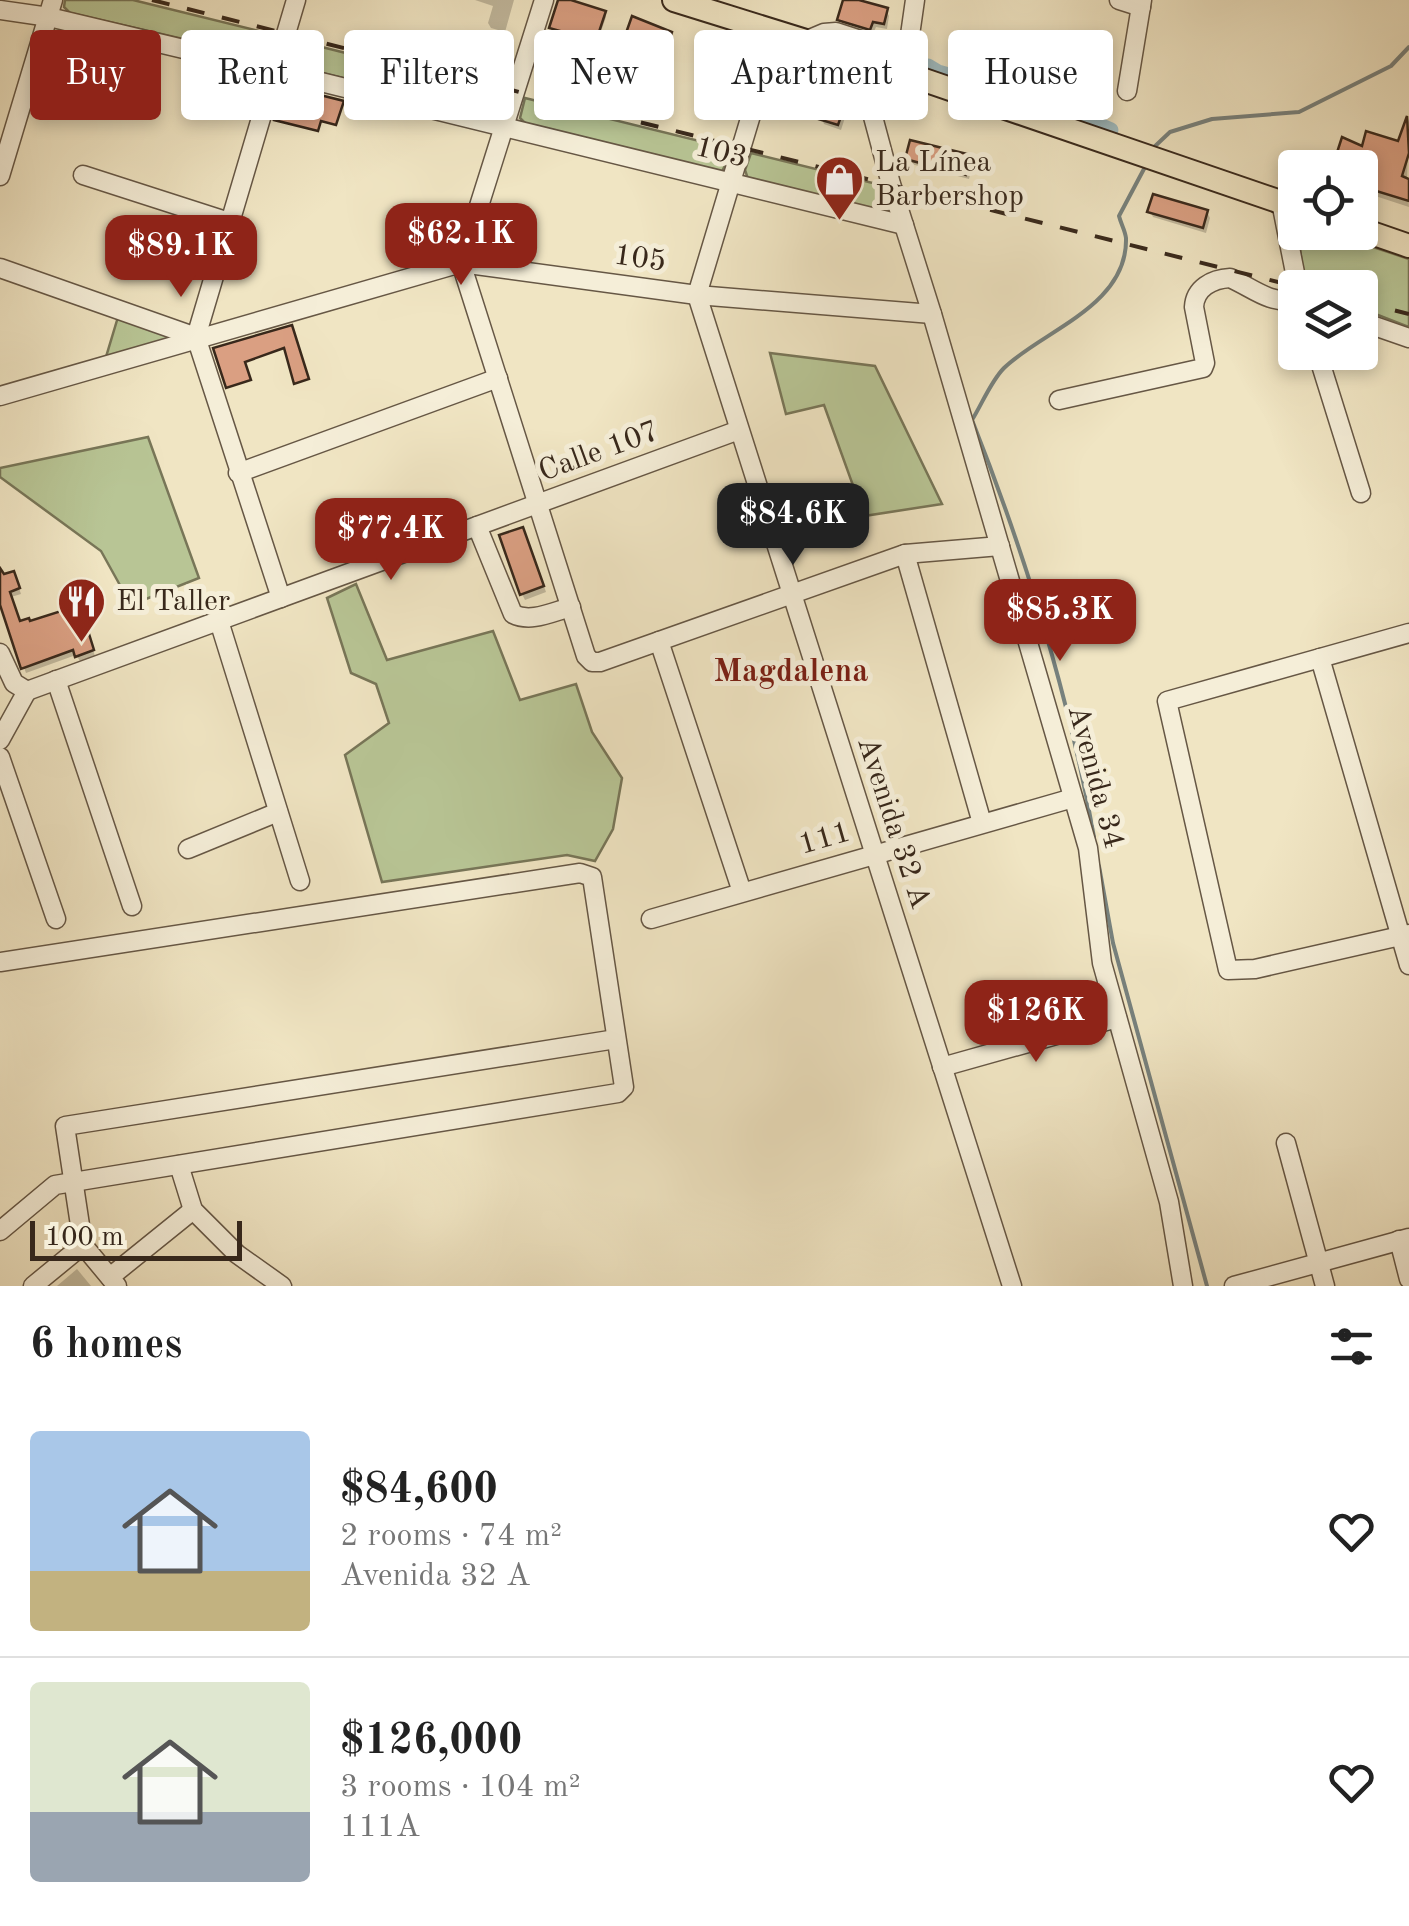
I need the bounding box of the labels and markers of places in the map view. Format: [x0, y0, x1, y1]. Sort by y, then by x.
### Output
place label: La Línea Barbershop [875, 148, 1024, 212]
shop icon: La Línea Barbershop [814, 154, 866, 222]
pin: $62.1K [380, 203, 542, 288]
pin: $89.1K [100, 215, 262, 300]
pin: $84.6K [712, 483, 874, 568]
pin: $77.4K [310, 498, 472, 583]
restaurant icon: El Taller [55, 576, 107, 644]
pin: $85.3K [979, 579, 1141, 664]
place label: El Taller [116, 587, 230, 617]
pin: $126K [966, 980, 1106, 1065]

